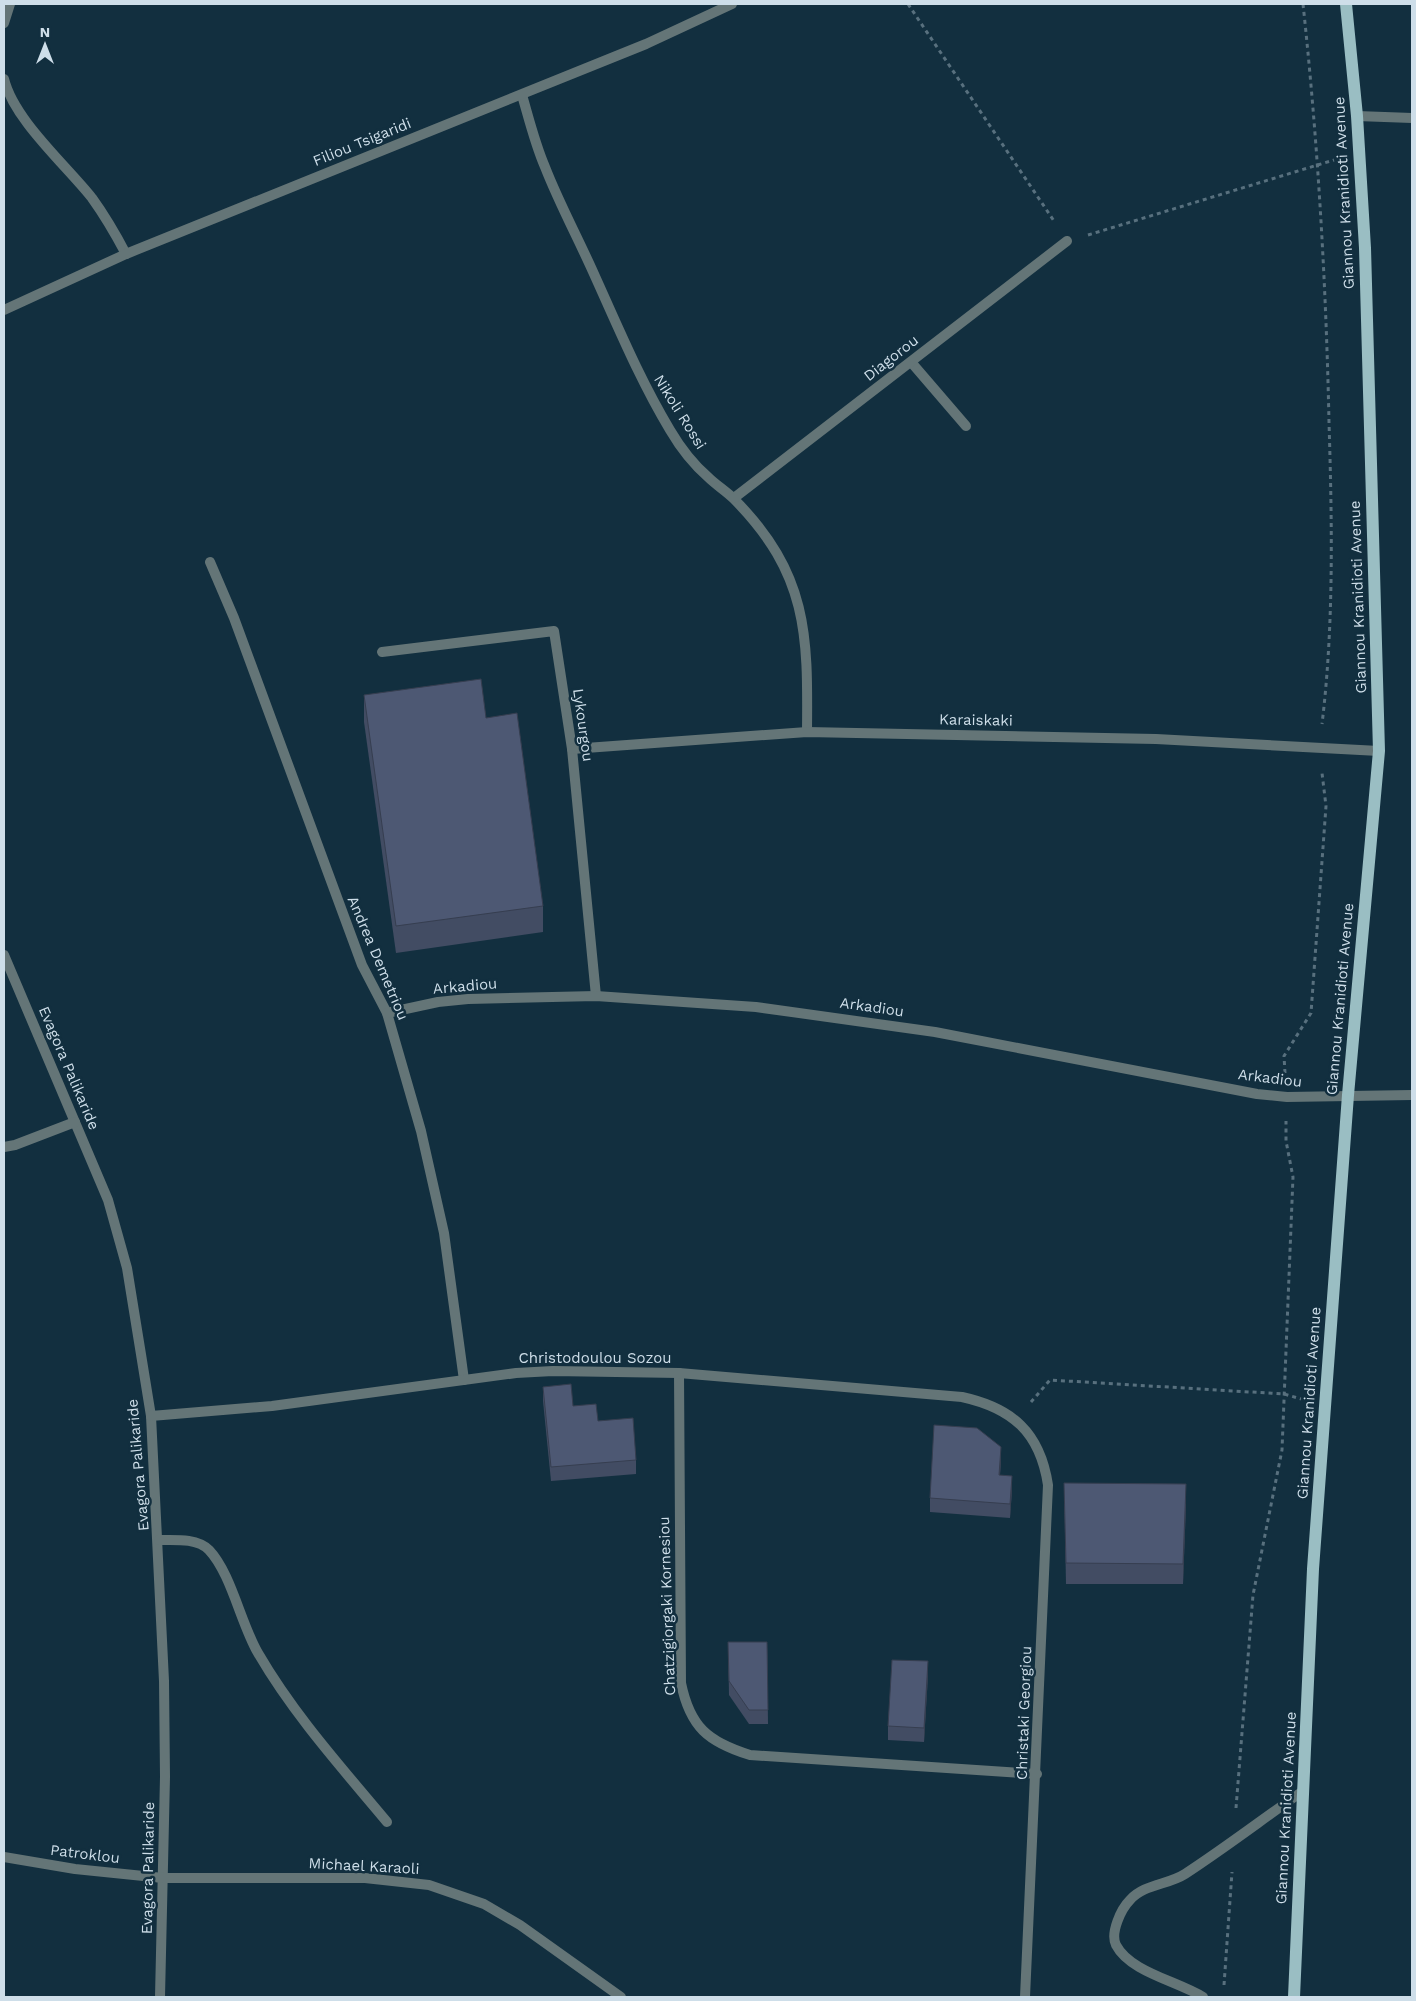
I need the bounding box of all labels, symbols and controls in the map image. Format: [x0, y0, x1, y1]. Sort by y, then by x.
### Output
north arrow [20, 20, 70, 70]
text: N [40, 24, 50, 40]
street label: Giannou Kranidioti Avenue [1330, 96, 1358, 290]
street label: Filiou Tsigaridi [310, 114, 414, 170]
street label: Diagorou [860, 331, 922, 385]
street label: Nikoli Rossi [650, 371, 710, 453]
street label: Giannou Kranidioti Avenue [1346, 500, 1370, 694]
street label: Lykourgou [569, 687, 597, 763]
street label: Karaiskaki [939, 710, 1013, 730]
street label: Andrea Demetriou [344, 893, 412, 1023]
street label: Giannou Kranidioti Avenue [1323, 902, 1357, 1096]
street label: Arkadiou [432, 974, 498, 998]
street label: Arkadiou [839, 994, 905, 1020]
street label: Evagora Palikaride [35, 1003, 103, 1133]
street label: Arkadiou [1237, 1065, 1303, 1091]
street label: Giannou Kranidioti Avenue [1293, 1306, 1325, 1500]
street label: Christodoulou Sozou [518, 1349, 672, 1367]
street label: Evagora Palikaride [123, 1398, 153, 1532]
street label: Chatzigiorgaki Kornesiou [655, 1516, 679, 1696]
street label: Christaki Georgiou [1013, 1645, 1035, 1781]
street label: Giannou Kranidioti Avenue [1272, 1711, 1300, 1905]
street label: Evagora Palikaride [138, 1802, 158, 1934]
street label: Patroklou [49, 1841, 121, 1867]
street label: Michael Karaoli [308, 1854, 420, 1878]

